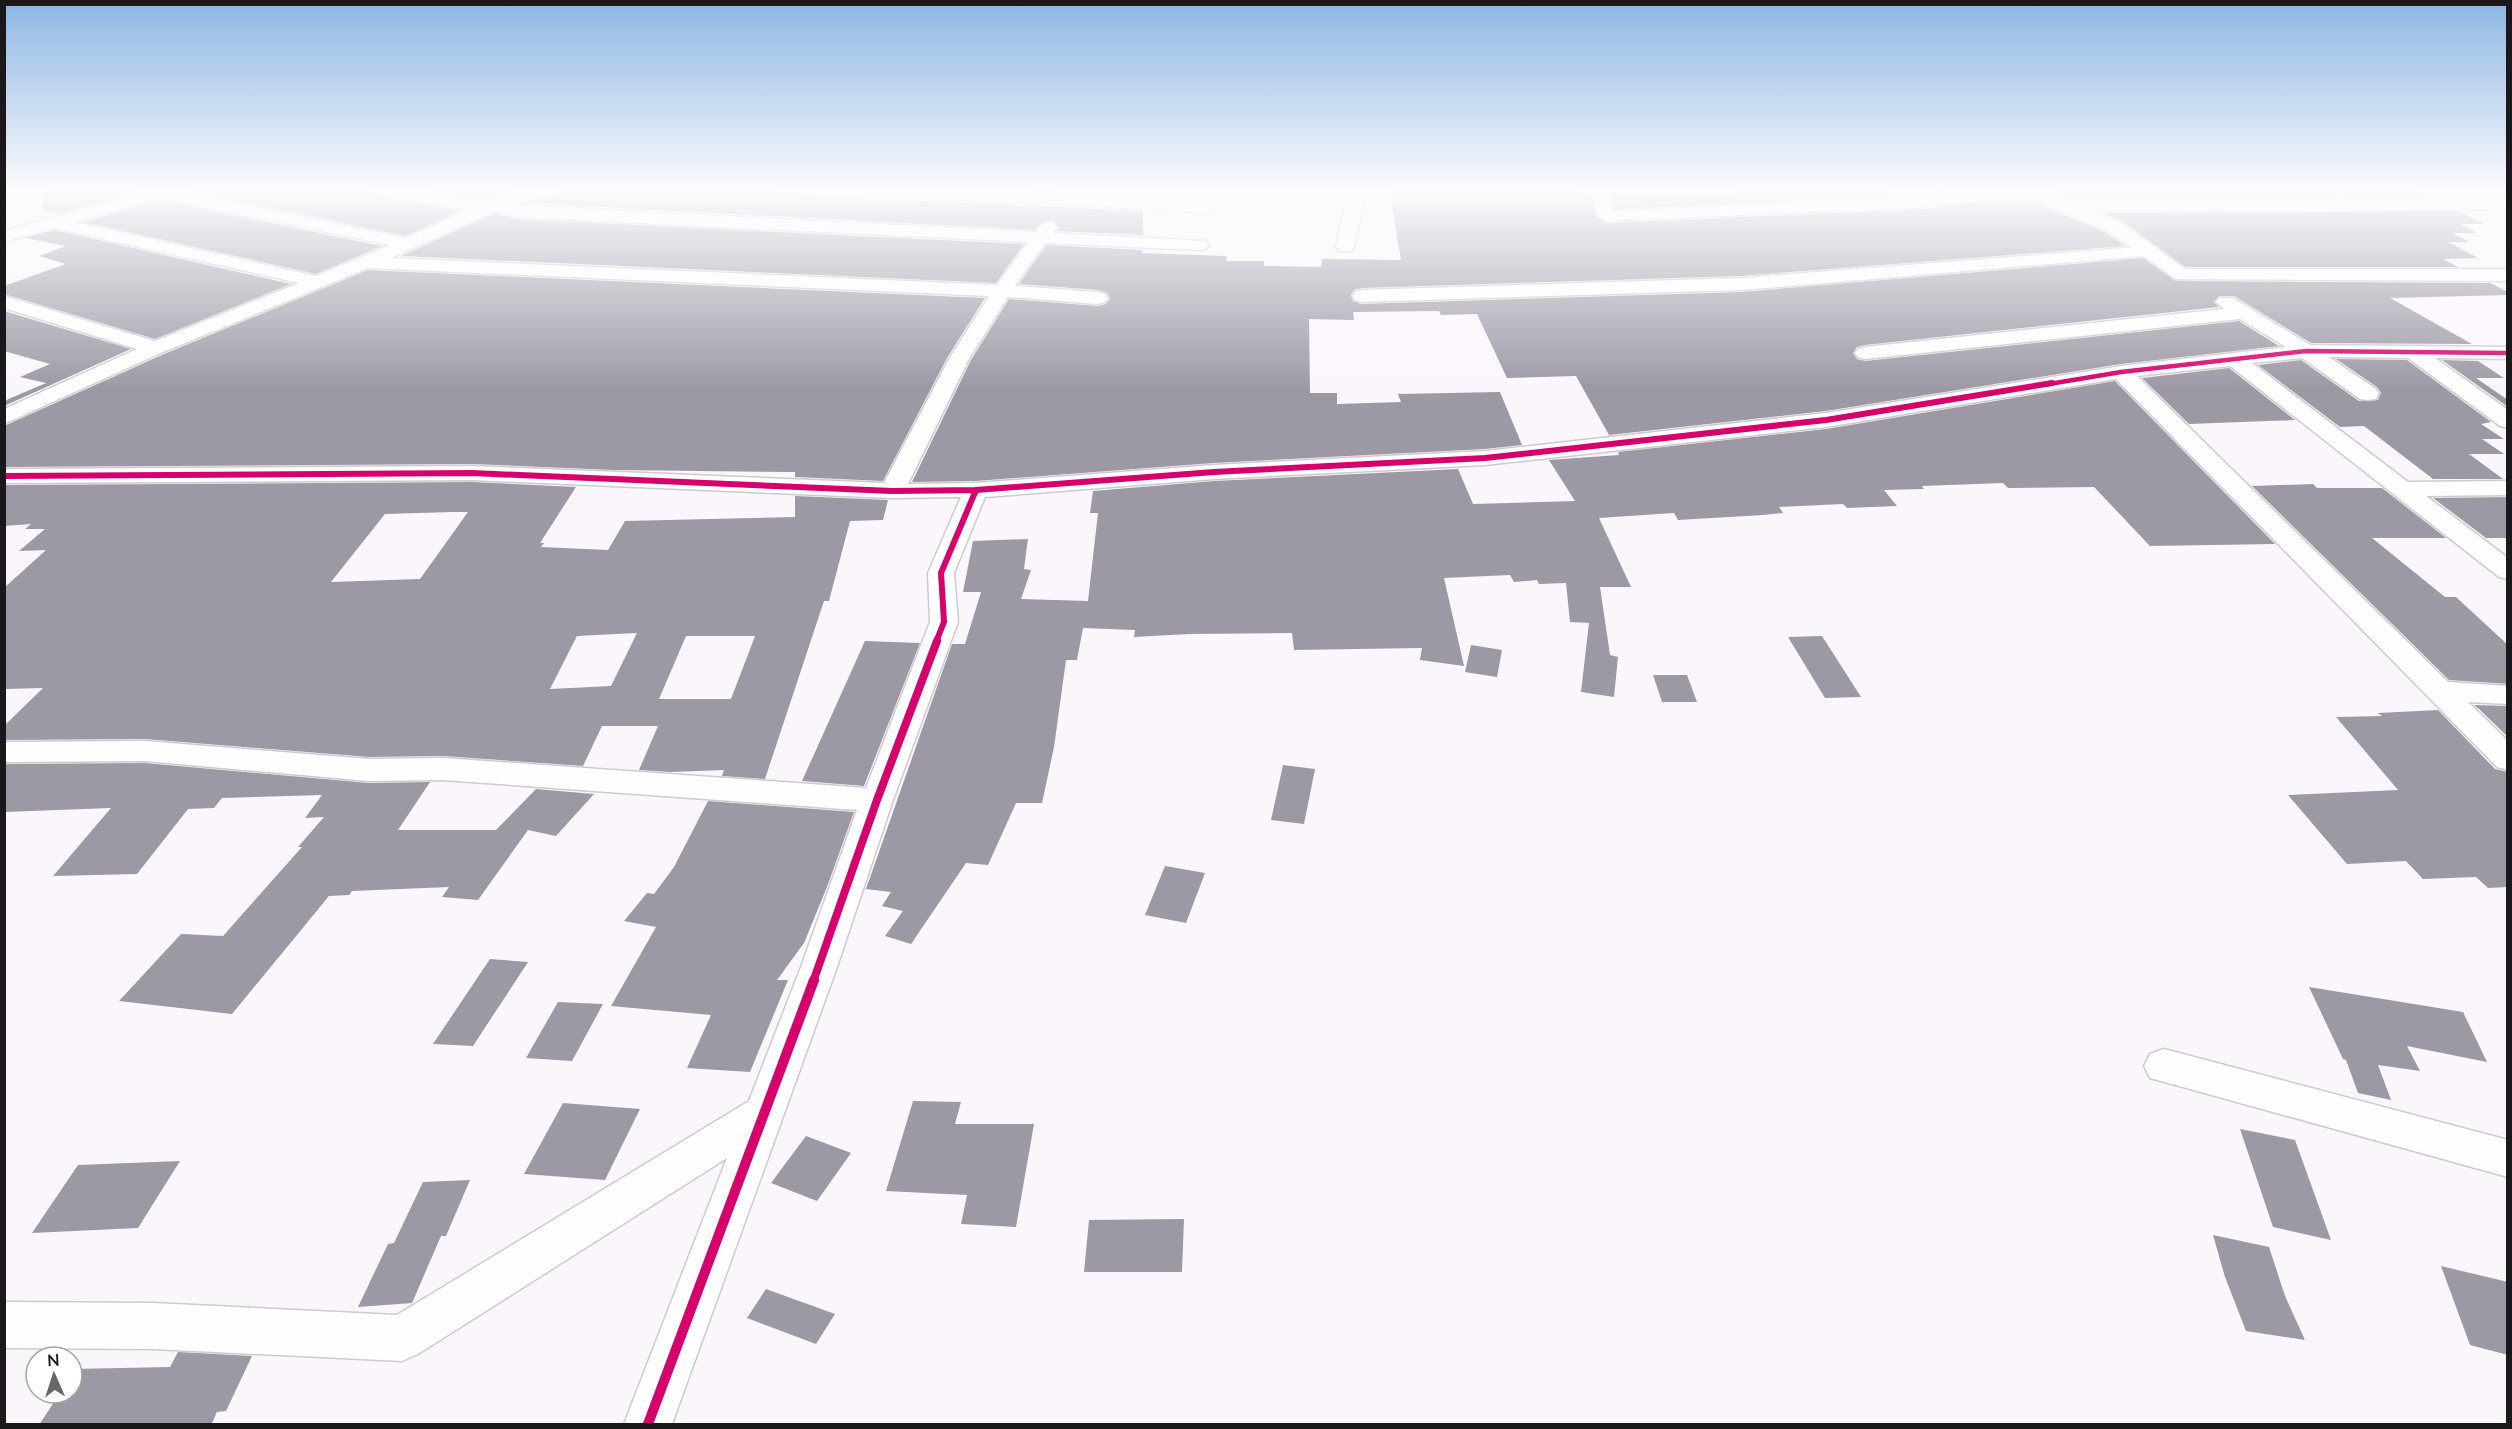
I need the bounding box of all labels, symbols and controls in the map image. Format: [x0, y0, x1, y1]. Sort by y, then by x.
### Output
north arrow [24, 1345, 84, 1405]
text: N [47, 1350, 60, 1369]

